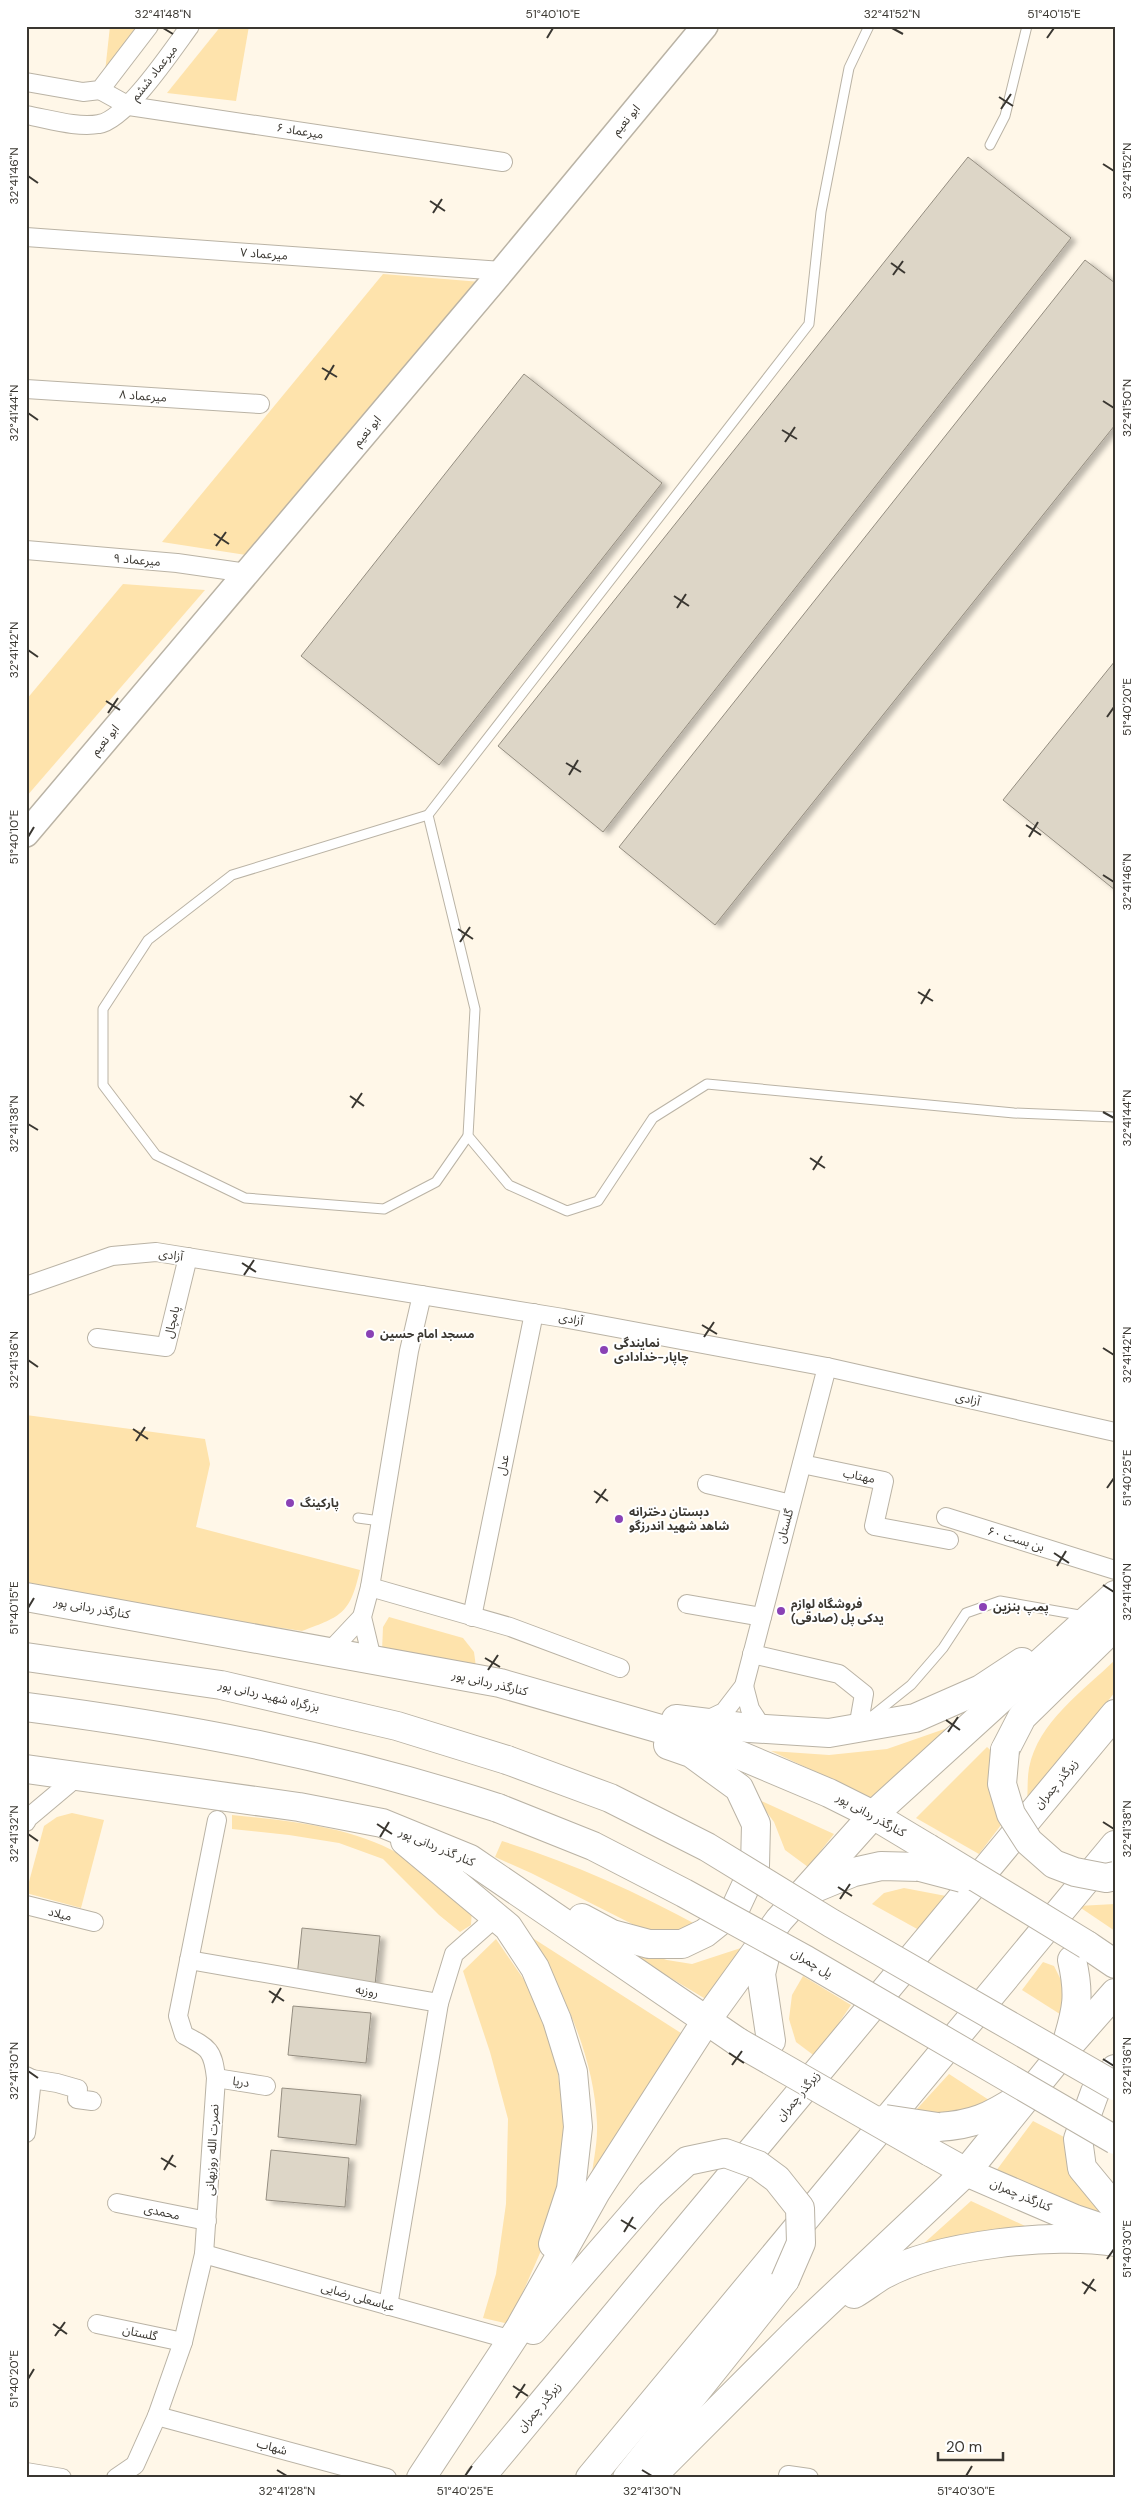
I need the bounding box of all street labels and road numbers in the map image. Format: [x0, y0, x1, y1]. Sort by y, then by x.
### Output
street label: میرعماد ششم [127, 42, 182, 105]
street label: ابو نعیم [608, 101, 644, 139]
street label: میرعماد ۶ [275, 119, 325, 143]
street label: میرعماد ۷ [240, 244, 288, 264]
street label: میرعماد ۸ [119, 386, 167, 406]
street label: ابو نعیم [349, 412, 385, 450]
street label: میرعماد ۹ [113, 550, 161, 570]
street label: ابو نعیم [87, 721, 123, 759]
street label: آزادی [158, 1245, 185, 1265]
street label: پامچال [161, 1304, 184, 1340]
street label: آزادی [557, 1309, 585, 1329]
street label: آزادی [954, 1388, 982, 1410]
street label: عدل [493, 1453, 513, 1477]
street label: مهتاب [842, 1465, 876, 1487]
street label: گلستان [773, 1506, 798, 1545]
street label: بن بست ۶۰ [986, 1523, 1046, 1555]
street label: کنارگذر ردانی پور [52, 1593, 132, 1623]
street label: کنارگذر ردانی پور [450, 1666, 530, 1700]
street label: بزرگراه شهید ردانی پور [216, 1676, 321, 1716]
street label: زیرگذر چمران [1030, 1756, 1082, 1812]
street label: کنارگذر ردانی پور [833, 1789, 909, 1841]
street label: کنار گذر ردانی پور [396, 1823, 478, 1871]
street label: میلاد [47, 1903, 73, 1925]
street label: پل چمران [788, 1945, 836, 1981]
street label: روزبه [354, 1981, 380, 2001]
street label: زیرگذر چمران [772, 2068, 824, 2124]
street label: دریا [231, 2073, 251, 2091]
street label: نصرت الله روزبهانی [202, 2104, 222, 2196]
street label: کنارگذر چمران [988, 2175, 1055, 2215]
street label: محمدی [143, 2200, 181, 2224]
street label: عباسعلی رضایی [319, 2279, 397, 2315]
street label: گلستان [121, 2322, 160, 2345]
street label: زیرگذر چمران [513, 2379, 565, 2435]
street label: شهاب [255, 2435, 289, 2459]

